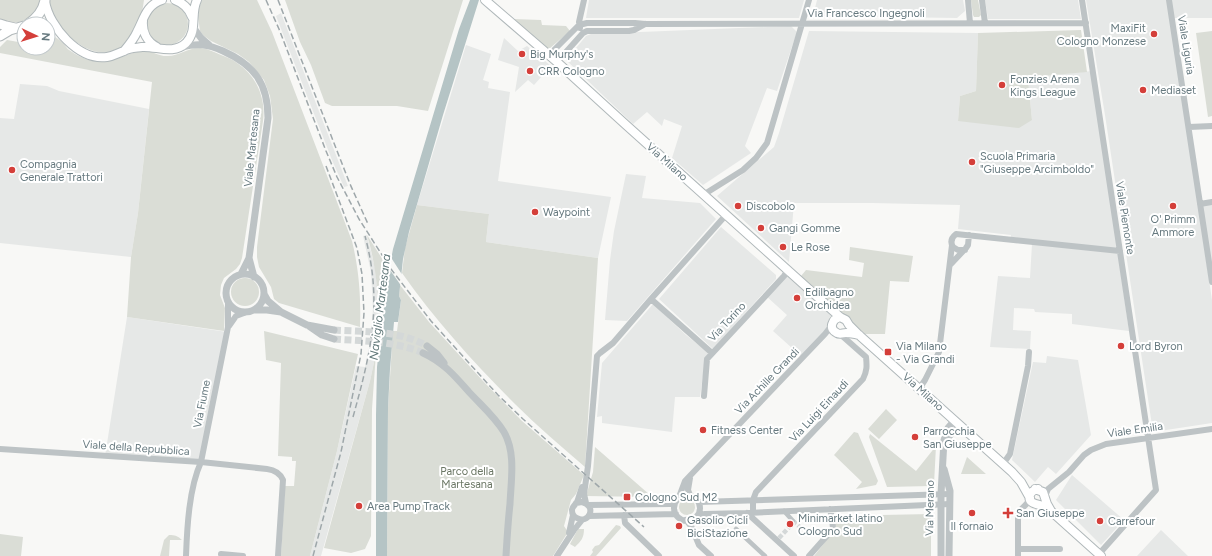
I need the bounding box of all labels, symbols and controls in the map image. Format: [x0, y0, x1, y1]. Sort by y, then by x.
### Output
street label: Via Francesco Ingegnoli [807, 7, 925, 20]
street label: Viale Liguria [1175, 15, 1197, 75]
north arrow [16, 16, 56, 56]
place label: MaxiFit Cologno Monzese [1057, 22, 1146, 48]
marker: MaxiFit Cologno Monzese [1149, 29, 1159, 39]
text: N [39, 32, 52, 41]
place label: Big Murphy's [530, 48, 593, 61]
marker: Big Murphy's [517, 49, 527, 59]
place label: CRR Cologno [538, 65, 605, 78]
marker: CRR Cologno [525, 66, 535, 76]
place label: Fonzies Arena Kings League [1010, 73, 1079, 99]
marker: Fonzies Arena Kings League [997, 80, 1007, 90]
place label: Mediaset [1151, 84, 1196, 97]
marker: Mediaset [1138, 85, 1148, 95]
street label: Viale Martesana [241, 108, 263, 188]
street label: Via Milano [644, 140, 690, 184]
place label: Scuola Primaria "Giuseppe Arcimboldo" [980, 150, 1094, 176]
marker: Scuola Primaria "Giuseppe Arcimboldo" [967, 157, 977, 167]
place label: Compagnia Generale Trattori [20, 158, 103, 184]
marker: Compagnia Generale Trattori [7, 165, 17, 175]
street label: Viale Piemonte [1113, 181, 1137, 255]
place label: Discobolo [746, 200, 795, 213]
marker: Discobolo [733, 201, 743, 211]
marker: O' Primm Ammore [1168, 201, 1178, 211]
place label: Waypoint [543, 206, 590, 219]
marker: Waypoint [530, 207, 540, 217]
place label: O' Primm Ammore [1151, 213, 1195, 239]
place label: Gangi Gomme [769, 222, 840, 235]
marker: Gangi Gomme [756, 223, 766, 233]
place label: Le Rose [791, 241, 830, 254]
marker: Le Rose [778, 242, 788, 252]
water label: Naviglio Martesana [367, 253, 393, 361]
place label: Edilbagno Orchidea [805, 286, 854, 312]
marker: Edilbagno Orchidea [792, 293, 802, 303]
street label: Via Torino [706, 300, 748, 344]
place label: Via Milano - Via Grandi [896, 340, 955, 366]
place label: Lord Byron [1129, 340, 1183, 353]
marker: Lord Byron [1116, 341, 1126, 351]
street label: Via Achille Grandi [732, 345, 802, 417]
marker: Via Milano - Via Grandi [883, 347, 893, 357]
street label: Via Milano [900, 370, 946, 414]
street label: Via Luigi Einaudi [787, 377, 851, 445]
street label: Via Fiume [191, 379, 213, 429]
street label: Viale Emilia [1106, 420, 1164, 440]
place label: Fitness Center [711, 424, 783, 437]
marker: Fitness Center [698, 425, 708, 435]
place label: Parrocchia San Giuseppe [923, 425, 991, 451]
marker: Parrocchia San Giuseppe [910, 432, 920, 442]
street label: Viale della Repubblica [82, 438, 190, 458]
park label: Parco della Martesana [440, 465, 494, 491]
street label: Via Merano [923, 480, 937, 536]
place label: Cologno Sud M2 [635, 491, 717, 504]
marker: Cologno Sud M2 [622, 492, 632, 502]
place label: Area Pump Track [367, 500, 450, 513]
marker: Area Pump Track [354, 501, 364, 511]
place label: San Giuseppe [1016, 507, 1084, 520]
marker: Il fornaio [967, 508, 977, 518]
marker: San Giuseppe [1003, 508, 1013, 518]
place label: Minimarket latino Cologno Sud [798, 512, 883, 538]
place label: Gasolio Cicli BiciStazione [687, 514, 748, 540]
place label: Carrefour [1108, 515, 1156, 528]
marker: Carrefour [1095, 516, 1105, 526]
marker: Minimarket latino Cologno Sud [785, 519, 795, 529]
place label: Il fornaio [951, 520, 993, 533]
marker: Gasolio Cicli BiciStazione [674, 521, 684, 531]

